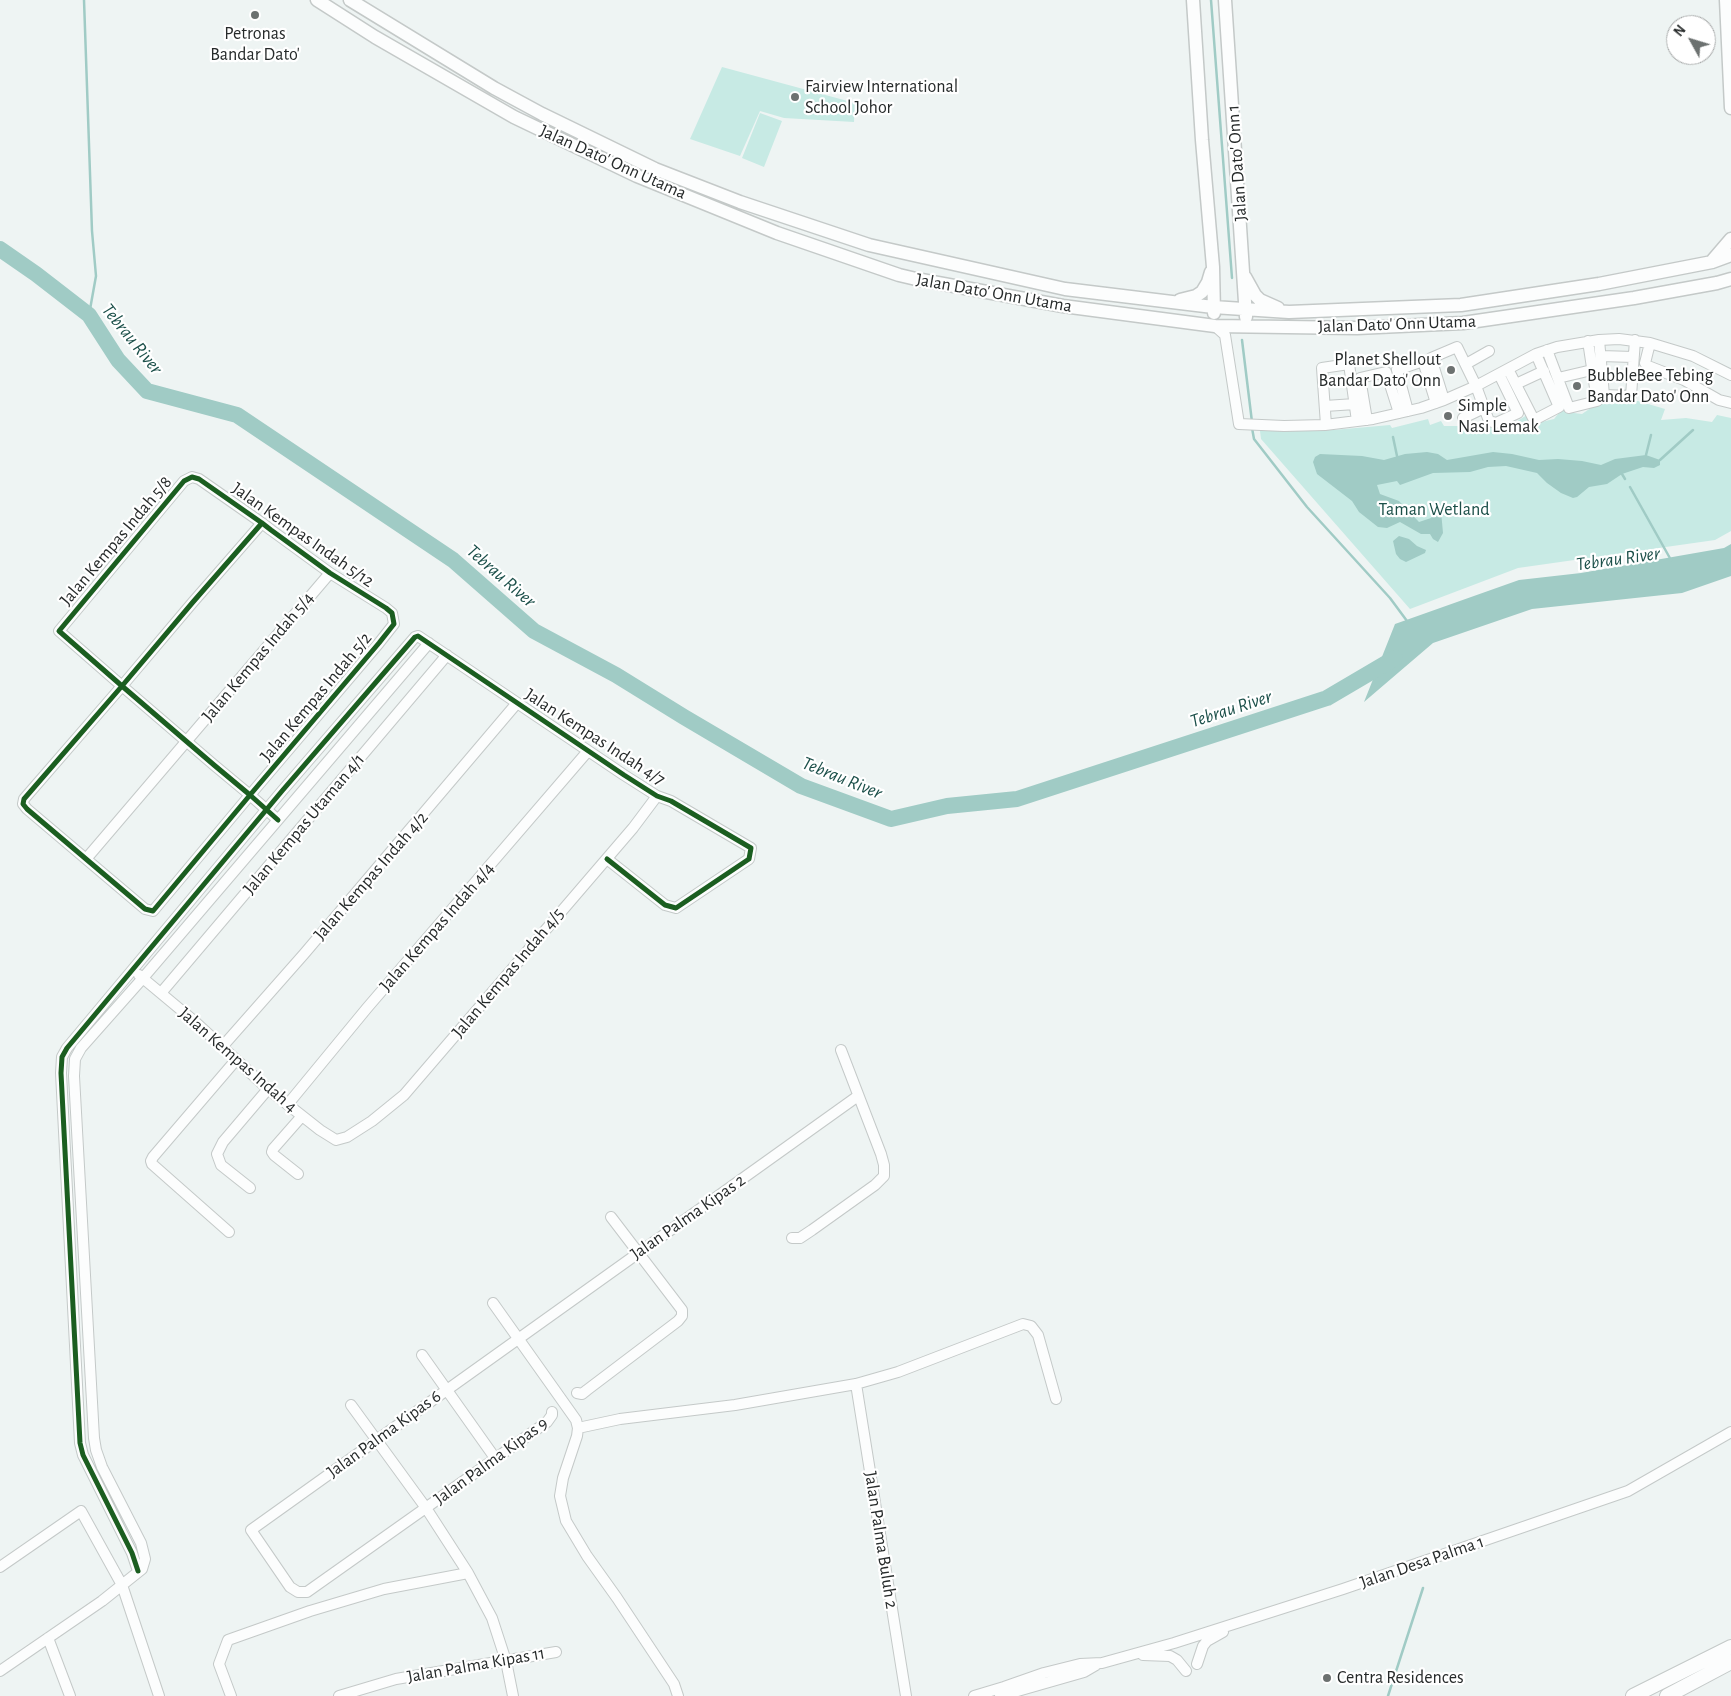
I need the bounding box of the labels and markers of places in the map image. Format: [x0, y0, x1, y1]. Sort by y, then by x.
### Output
marker: Petronas Bandar Dato' [249, 9, 261, 21]
place label: Petronas Bandar Dato' [210, 23, 300, 66]
place label: Fairview International School Johor [805, 76, 958, 118]
marker: Fairview International School Johor [789, 91, 801, 103]
place label: Planet Shellout Bandar Dato' Onn [1319, 349, 1441, 392]
marker: Planet Shellout Bandar Dato' Onn [1445, 364, 1457, 376]
place label: BubbleBee Tebing Bandar Dato' Onn [1587, 365, 1713, 408]
marker: BubbleBee Tebing Bandar Dato' Onn [1571, 380, 1583, 392]
place label: Simple Nasi Lemak [1458, 395, 1539, 438]
marker: Simple Nasi Lemak [1442, 410, 1454, 422]
place label: Centra Residences [1337, 1667, 1464, 1689]
marker: Centra Residences [1321, 1672, 1333, 1684]

